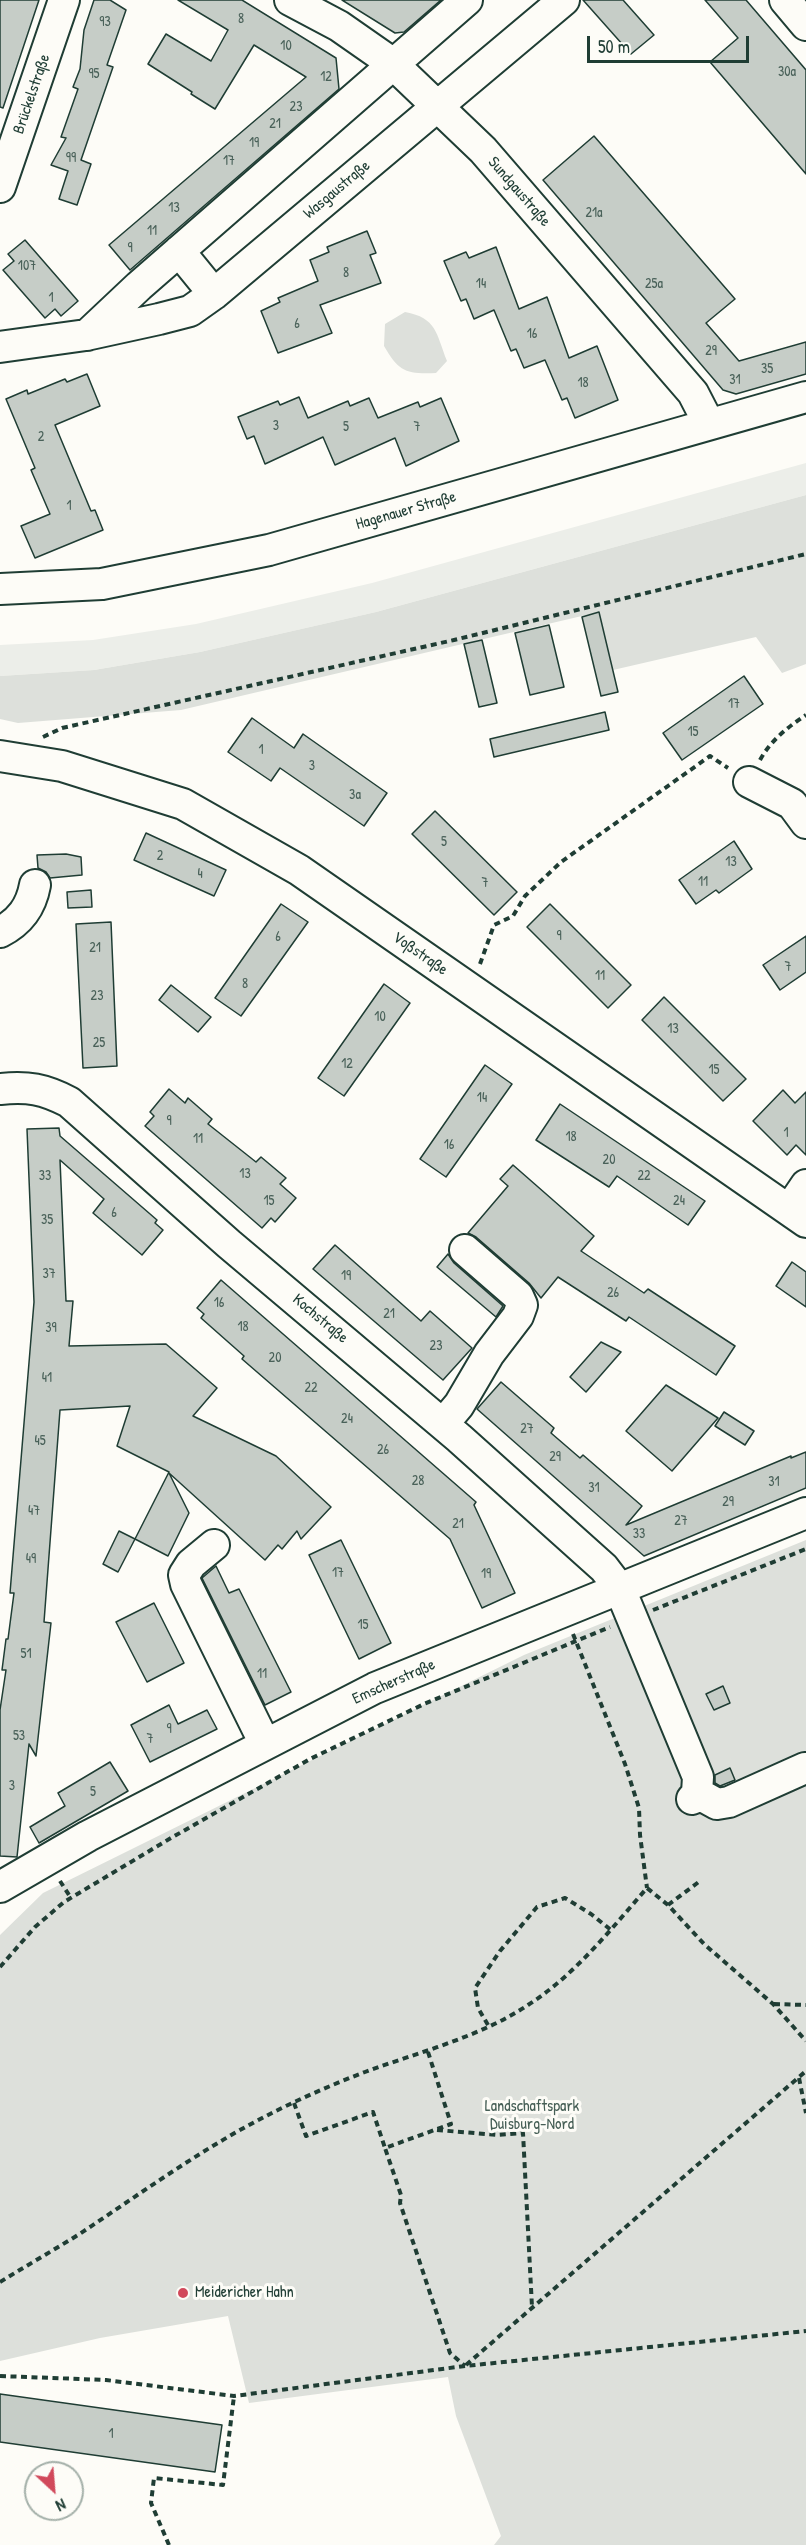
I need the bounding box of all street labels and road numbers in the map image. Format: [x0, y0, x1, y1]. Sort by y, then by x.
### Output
street label: Brückelstraße [9, 52, 55, 136]
street label: Sundgaustraße [484, 153, 554, 231]
street label: Wasgaustraße [300, 157, 374, 223]
street label: Hagenauer Straße [354, 488, 458, 534]
street label: Voßstraße [389, 928, 451, 980]
street label: Kochstraße [288, 1290, 352, 1348]
street label: Emscherstraße [350, 1655, 438, 1709]

